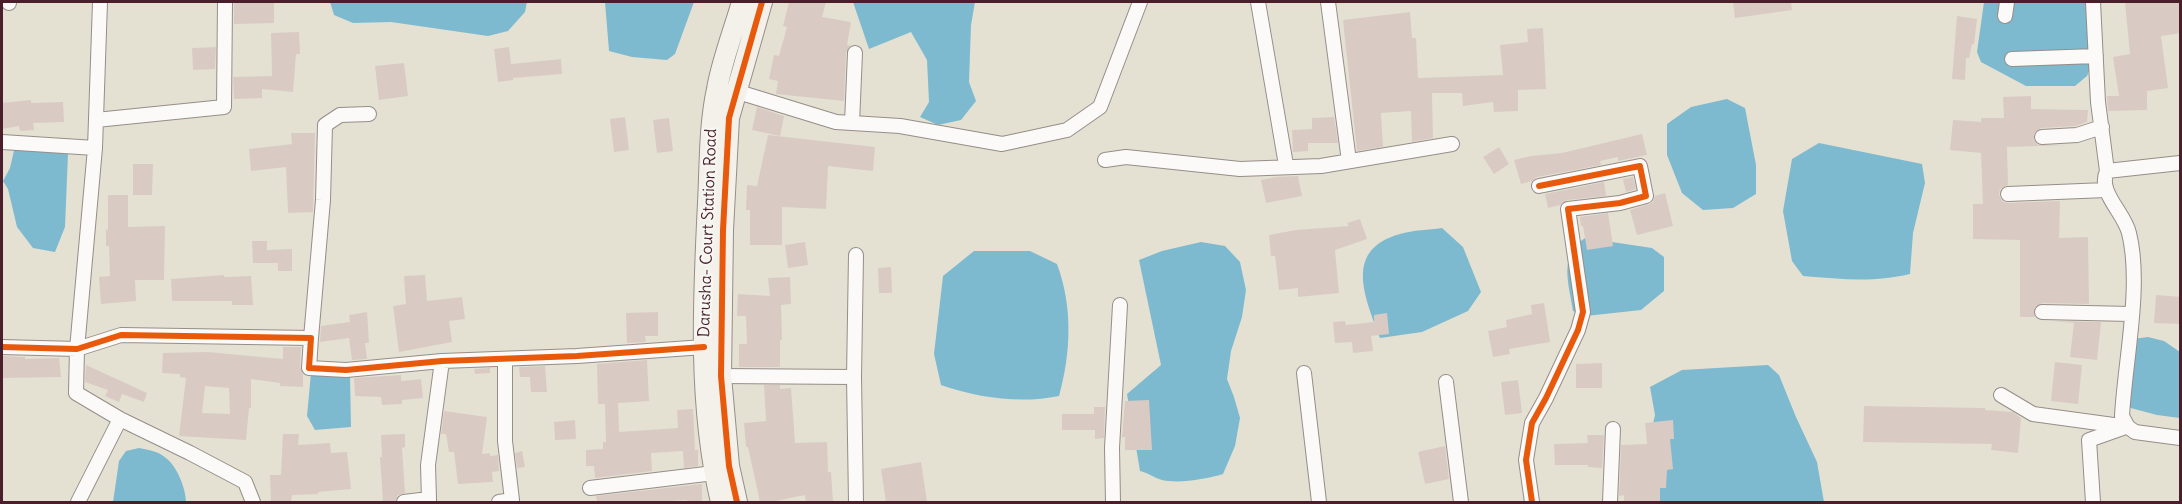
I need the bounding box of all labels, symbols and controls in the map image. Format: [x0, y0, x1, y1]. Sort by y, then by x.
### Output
street label: Darusha- Court Station Road [695, 128, 721, 338]

